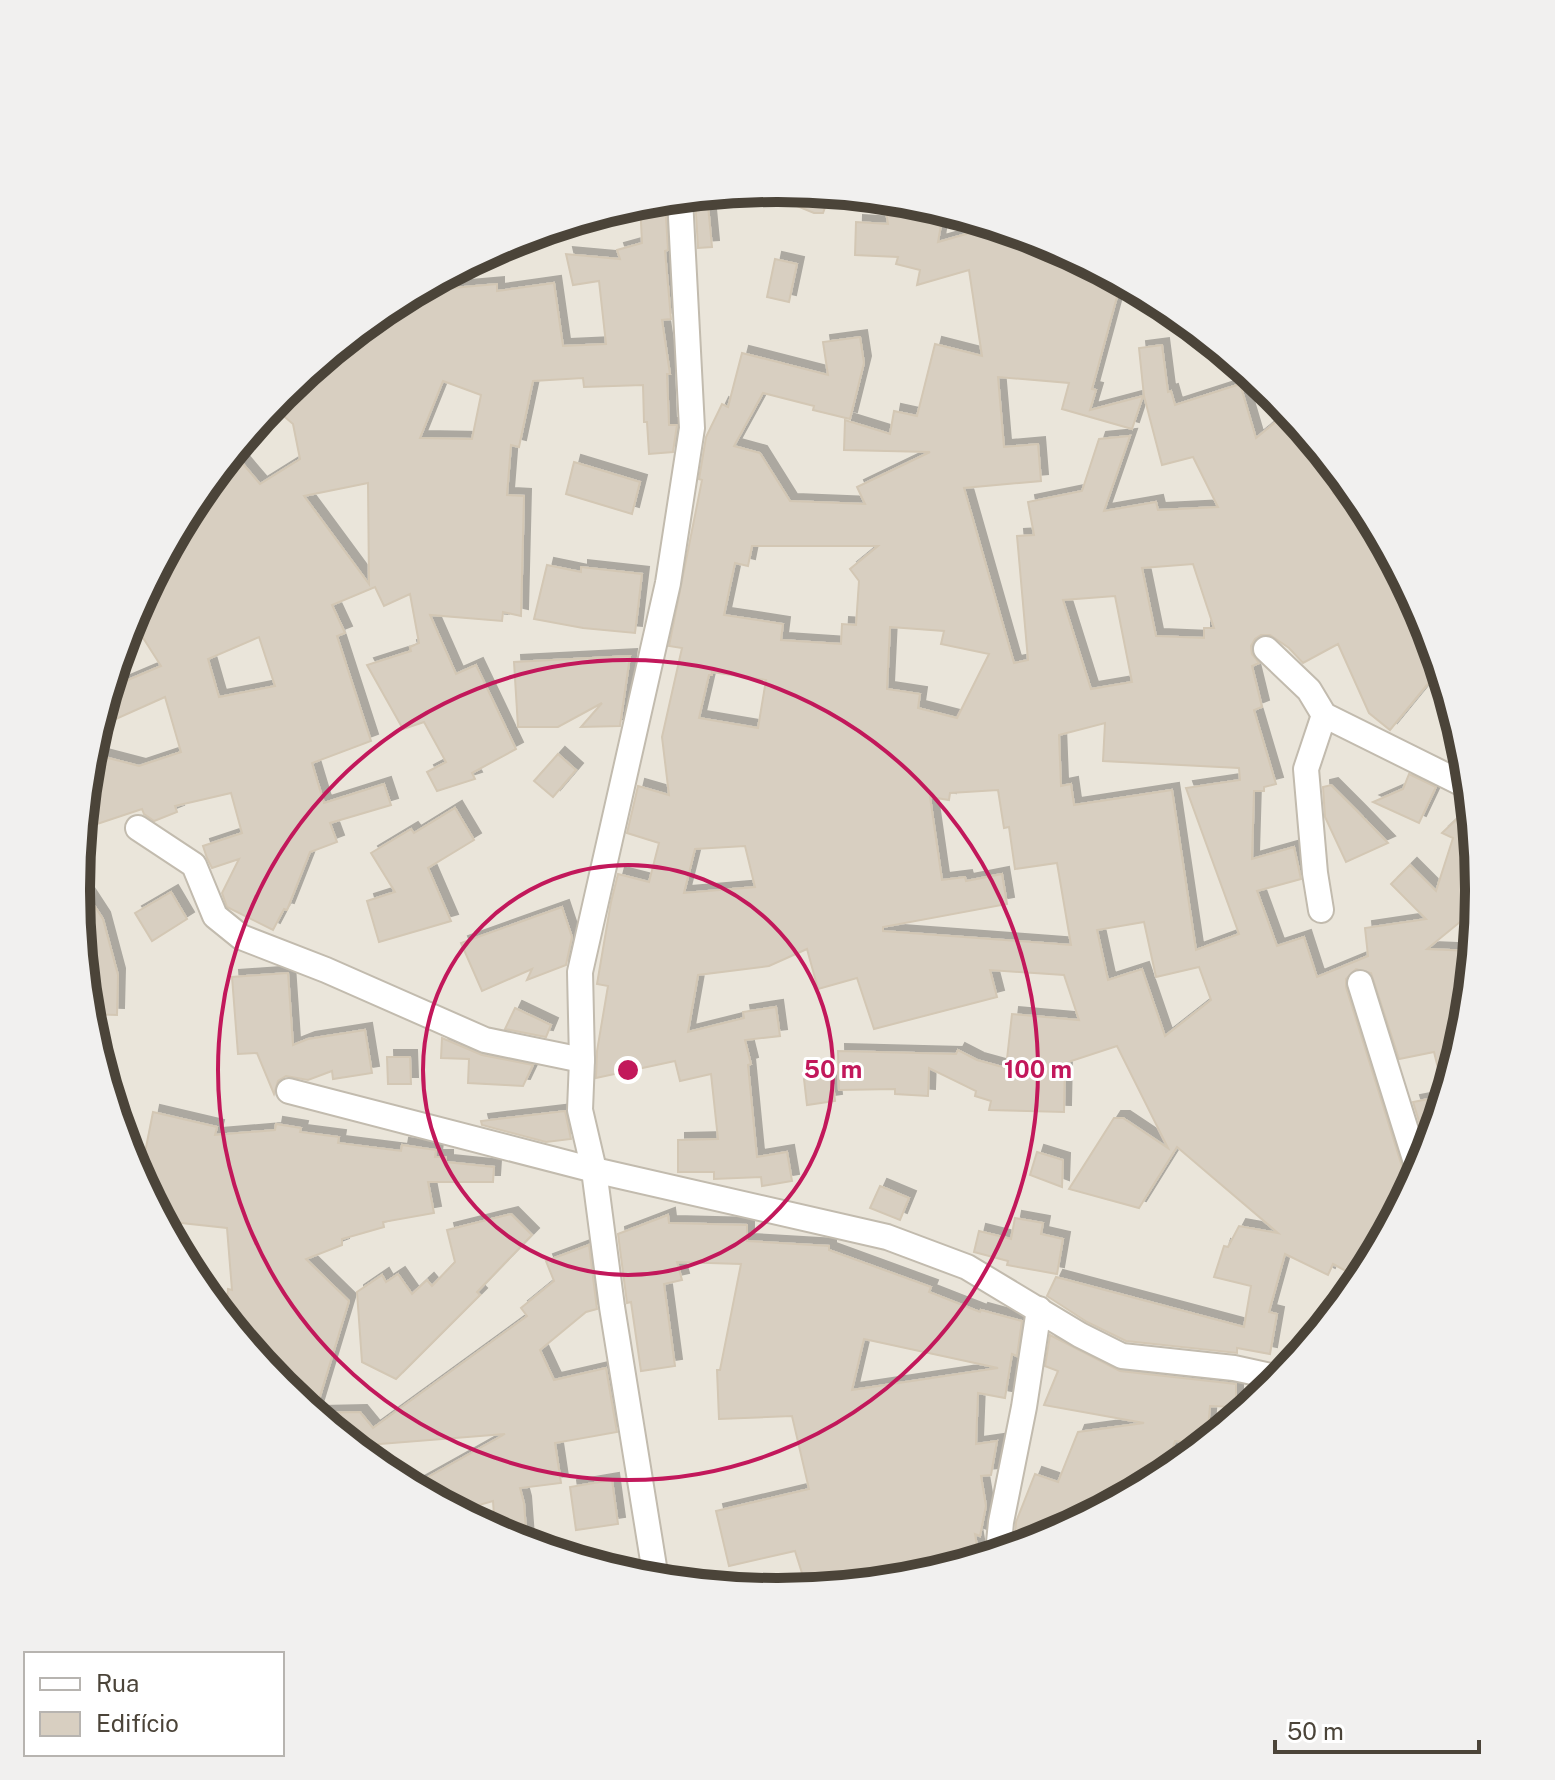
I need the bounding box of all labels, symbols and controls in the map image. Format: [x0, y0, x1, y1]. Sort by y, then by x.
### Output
text: 50 m [804, 1055, 862, 1083]
text: 100 m [1004, 1055, 1072, 1083]
centre of rings [614, 1056, 642, 1084]
legend [24, 1652, 284, 1756]
text: Rua [96, 1669, 139, 1697]
scale bar [1275, 1704, 1479, 1754]
text: Edifício [96, 1709, 179, 1737]
text: 50 m [1287, 1717, 1344, 1745]

